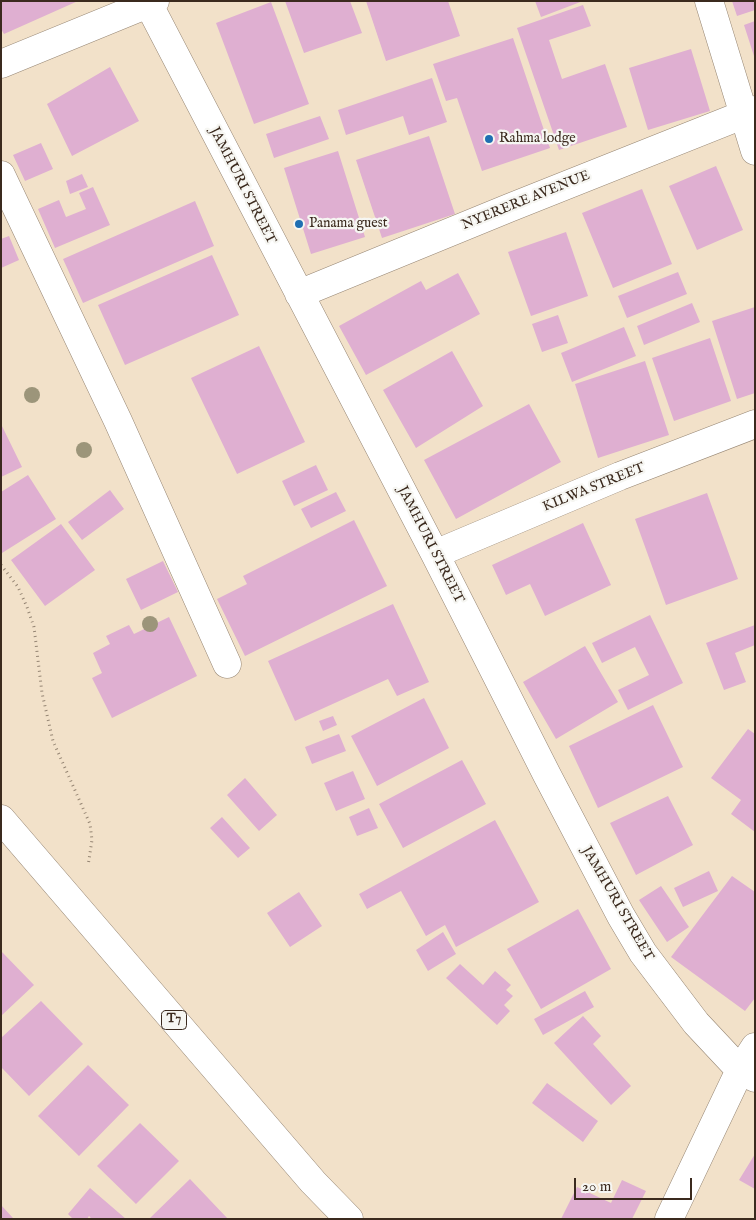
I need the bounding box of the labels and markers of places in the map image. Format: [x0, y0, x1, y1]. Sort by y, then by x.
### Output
place label: Rahma lodge [499, 131, 576, 147]
marker: Rahma lodge [483, 133, 495, 145]
place label: Panama guest [309, 216, 387, 232]
marker: Panama guest [293, 218, 305, 230]

